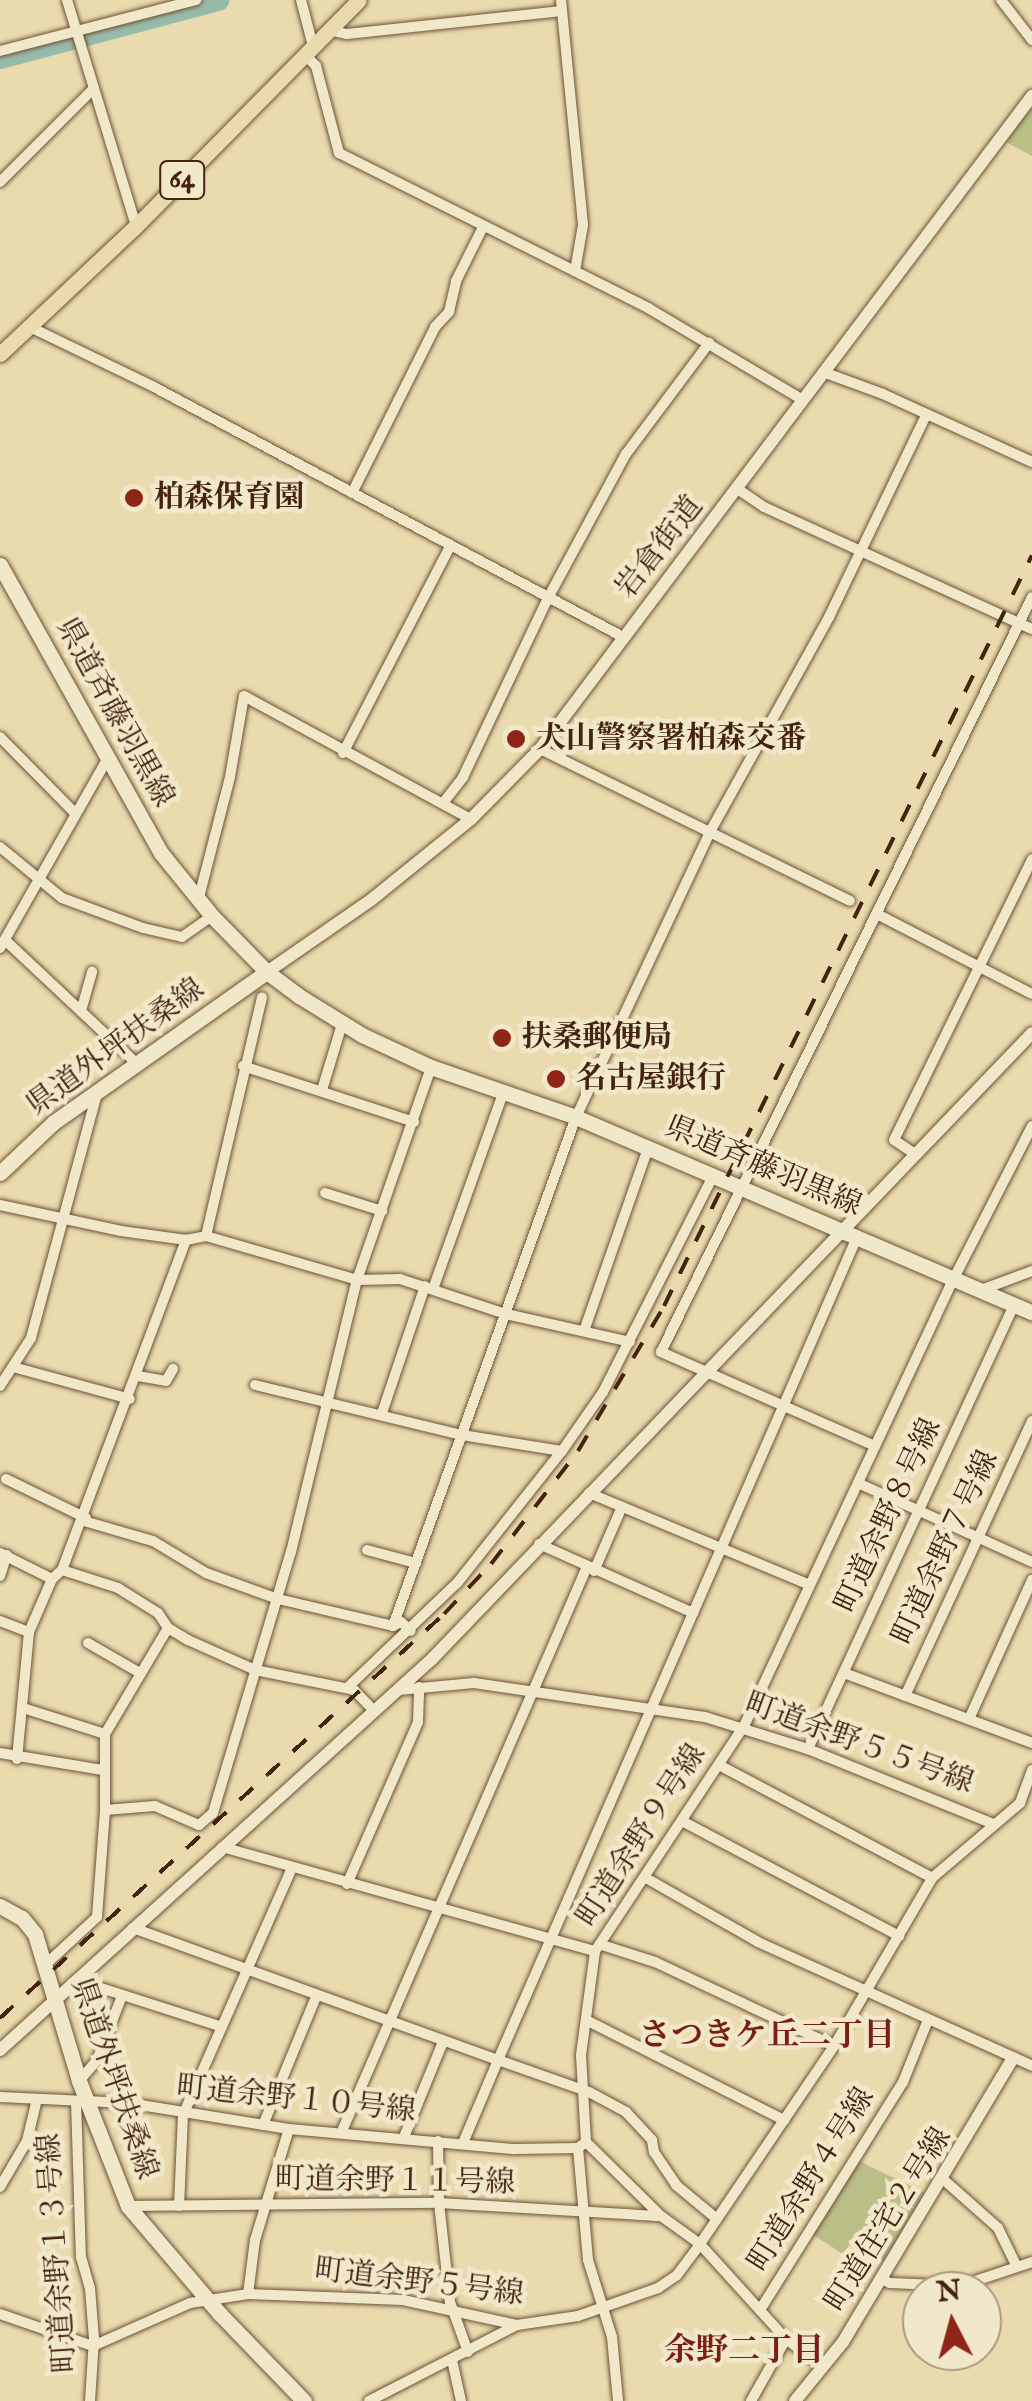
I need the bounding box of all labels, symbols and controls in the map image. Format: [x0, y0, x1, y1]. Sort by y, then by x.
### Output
road number: 64 [157, 157, 207, 203]
place label: 柏森保育園 [154, 480, 304, 516]
marker: 柏森保育園 [123, 487, 145, 509]
street label: 岩倉街道 [609, 490, 711, 606]
street label: 県道斉藤羽黒線 [47, 612, 181, 814]
place label: 犬山警察署柏森交番 [536, 721, 806, 757]
marker: 犬山警察署柏森交番 [505, 728, 527, 750]
street label: 県道外坪扶桑線 [20, 972, 212, 1124]
place label: 扶桑郵便局 [522, 1020, 672, 1056]
marker: 扶桑郵便局 [491, 1027, 513, 1049]
place label: 名古屋銀行 [576, 1061, 726, 1097]
marker: 名古屋銀行 [545, 1068, 567, 1090]
street label: 県道斉藤羽黒線 [659, 1109, 867, 1225]
street label: 町道余野８号線 [828, 1413, 950, 1619]
street label: 町道余野７号線 [885, 1445, 1007, 1651]
street label: 町道余野５５号線 [740, 1686, 978, 1802]
street label: 町道余野９号線 [570, 1738, 714, 1934]
street label: 県道外坪扶桑線 [62, 1974, 164, 2184]
district label: さつきケ丘二丁目 [639, 2018, 895, 2056]
street label: 町道余野１０号線 [175, 2070, 417, 2130]
street label: 町道余野４号線 [741, 2081, 883, 2279]
street label: 町道住宅２号線 [818, 2121, 960, 2319]
street label: 町道余野１３号線 [32, 2132, 84, 2374]
street label: 町道余野１１号線 [275, 2162, 515, 2202]
street label: 町道余野５号線 [313, 2252, 525, 2314]
north arrow [902, 2271, 1002, 2371]
text: N [935, 2274, 963, 2311]
district label: 余野二丁目 [664, 2333, 824, 2371]

